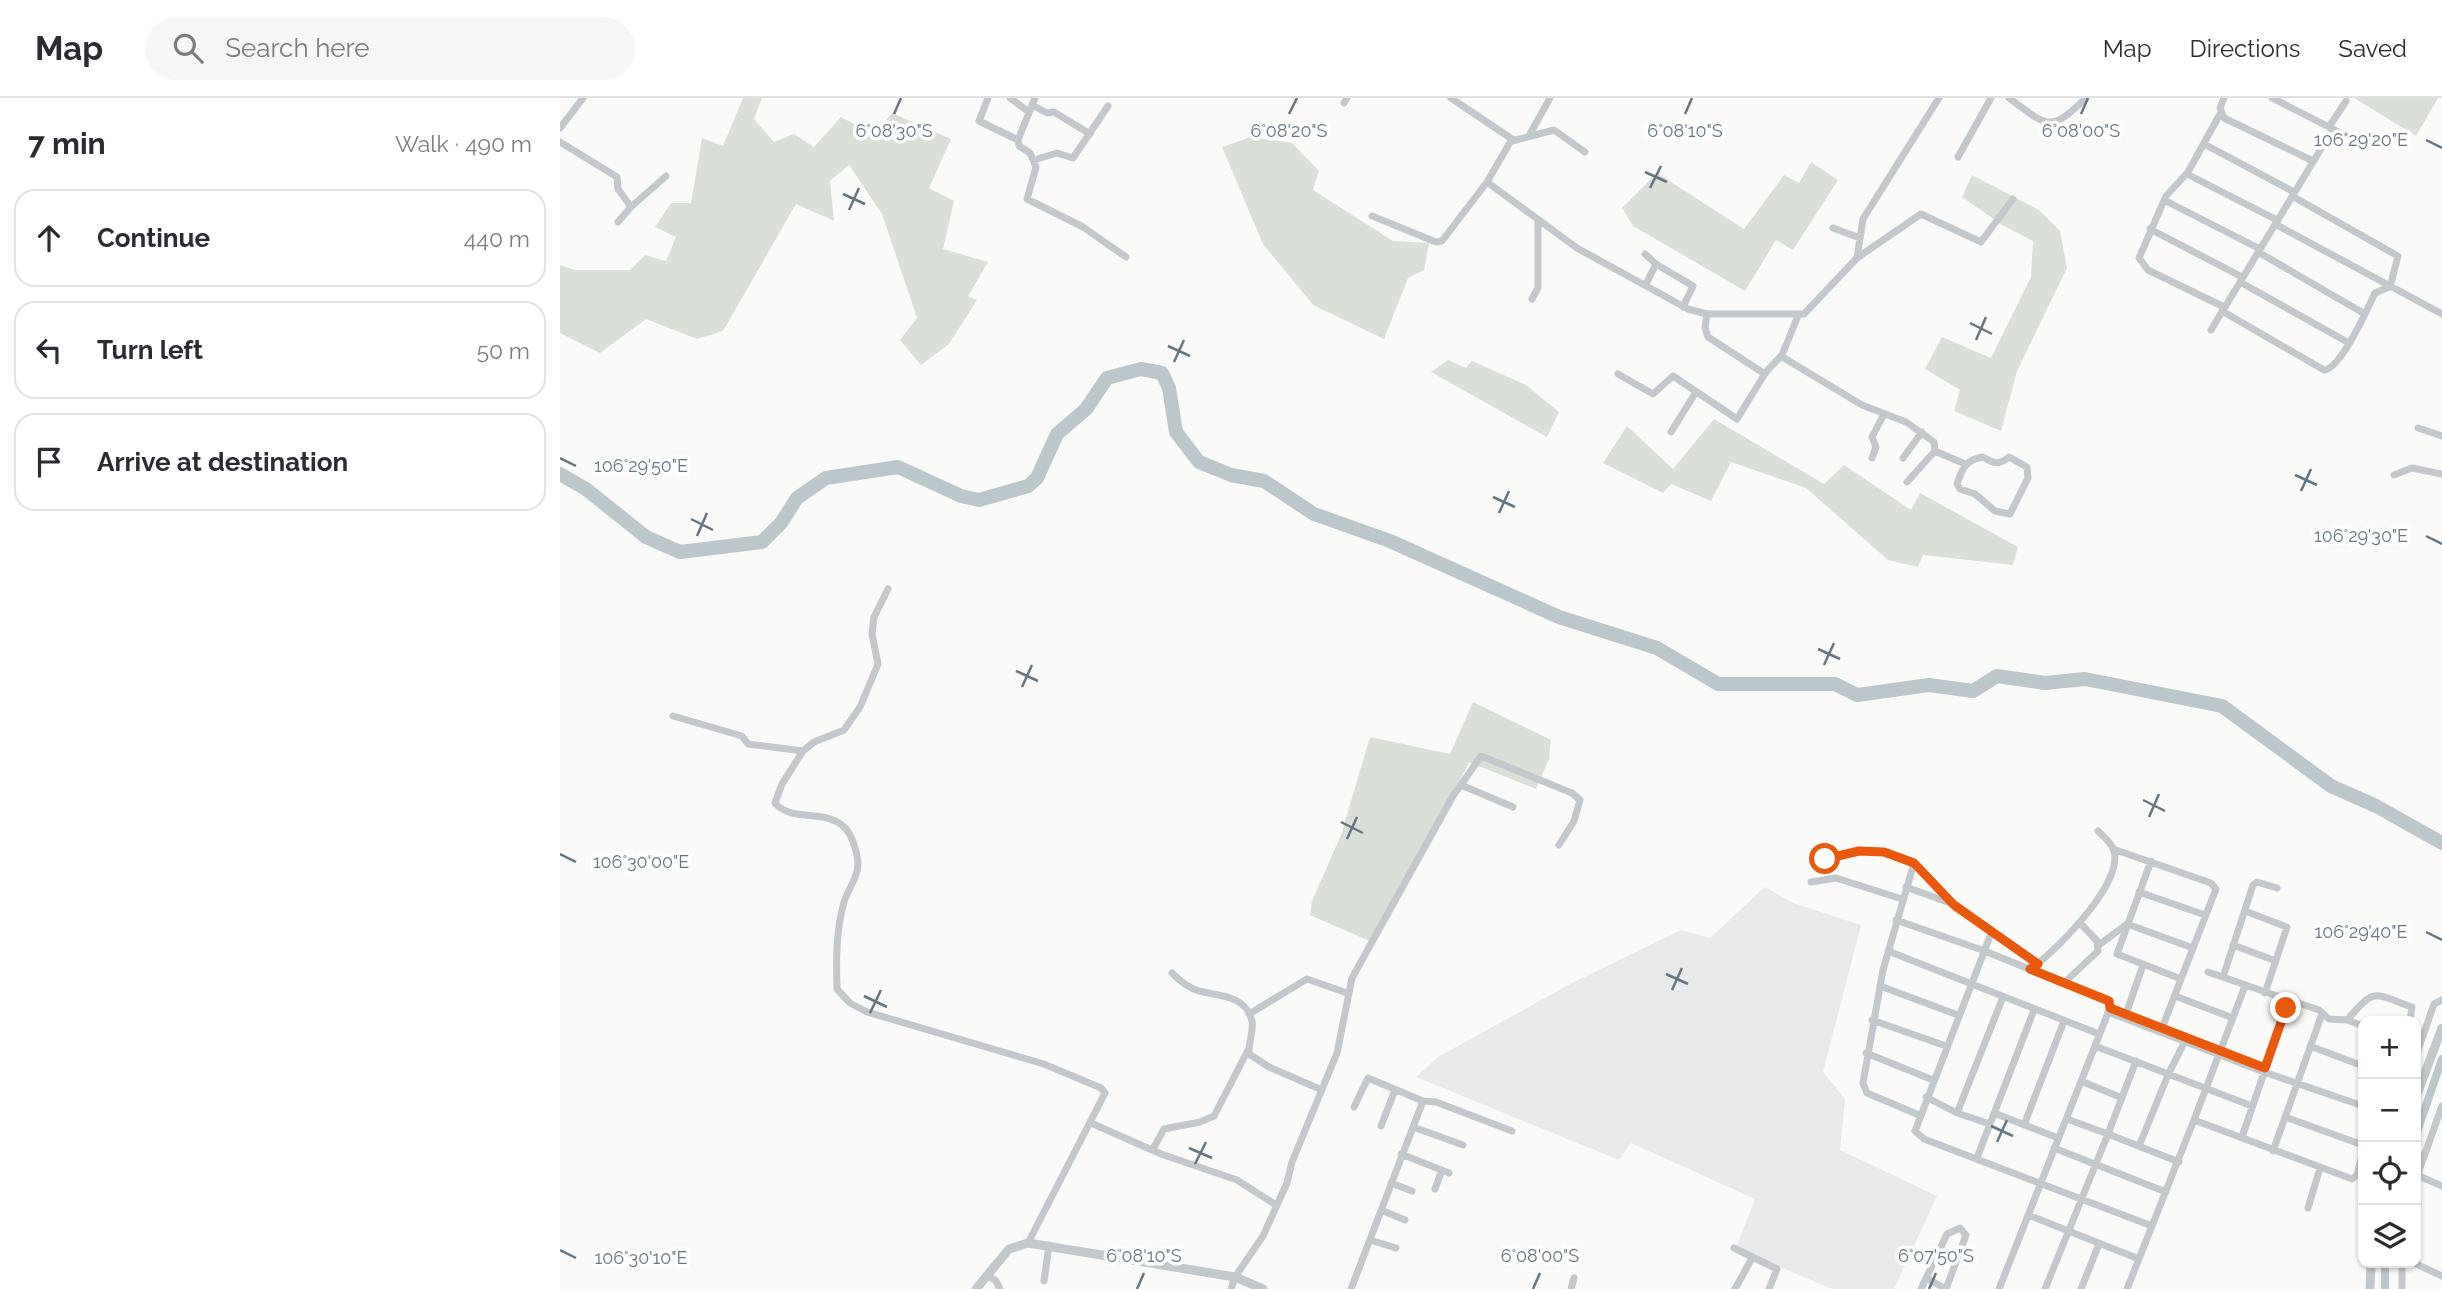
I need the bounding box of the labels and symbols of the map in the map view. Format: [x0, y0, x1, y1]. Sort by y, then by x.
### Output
text: 6°08'30"S [855, 120, 933, 141]
text: 6°08'20"S [1250, 120, 1328, 141]
text: 6°08'10"S [1647, 120, 1723, 141]
text: 6°08'00"S [2042, 120, 2120, 141]
text: 106°29'20"E [2314, 129, 2408, 150]
text: 106°29'50"E [594, 455, 688, 476]
text: 106°29'30"E [2314, 525, 2408, 546]
route start [1809, 843, 1840, 874]
text: 106°30'00"E [593, 851, 689, 872]
text: 106°29'40"E [2314, 921, 2408, 942]
route end [2270, 992, 2301, 1023]
text: 6°08'10"S [1106, 1245, 1182, 1266]
text: 6°08'00"S [1501, 1245, 1579, 1266]
text: 6°07'50"S [1898, 1245, 1974, 1266]
text: 106°30'10"E [595, 1247, 688, 1268]

